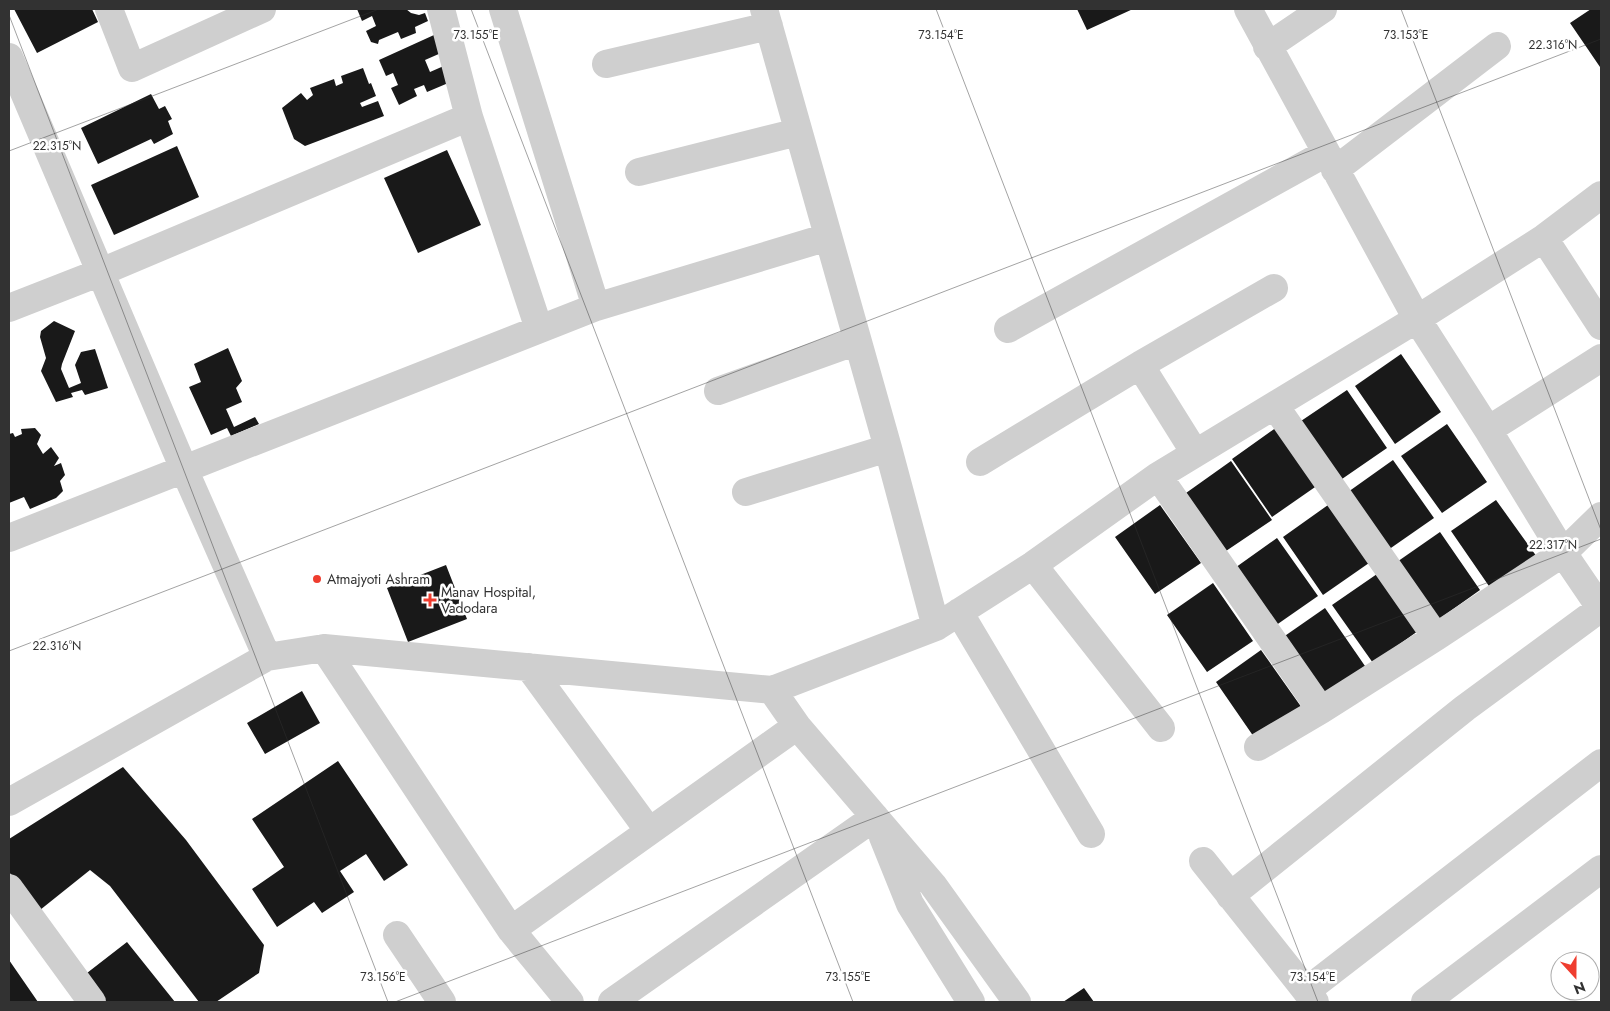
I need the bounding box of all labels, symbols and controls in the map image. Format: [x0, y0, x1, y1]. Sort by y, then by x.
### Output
text: 73.155°E [453, 26, 499, 44]
text: 73.154°E [918, 26, 964, 44]
text: 73.153°E [1384, 26, 1428, 44]
text: 22.316°N [1529, 36, 1577, 54]
text: 22.315°N [33, 137, 81, 155]
text: 22.317°N [1529, 536, 1577, 554]
place label: Atmajyoti Ashram [327, 569, 430, 589]
marker: Atmajyoti Ashram [311, 573, 323, 585]
place label: Manav Hospital, Vadodara [441, 582, 536, 618]
marker: Manav Hospital, Vadodara [423, 593, 437, 607]
text: 22.316°N [33, 637, 81, 655]
north arrow [1550, 951, 1600, 1001]
text: 73.156°E [360, 968, 406, 986]
text: 73.155°E [825, 968, 871, 986]
text: 73.154°E [1290, 968, 1336, 986]
text: N [1571, 977, 1588, 999]

